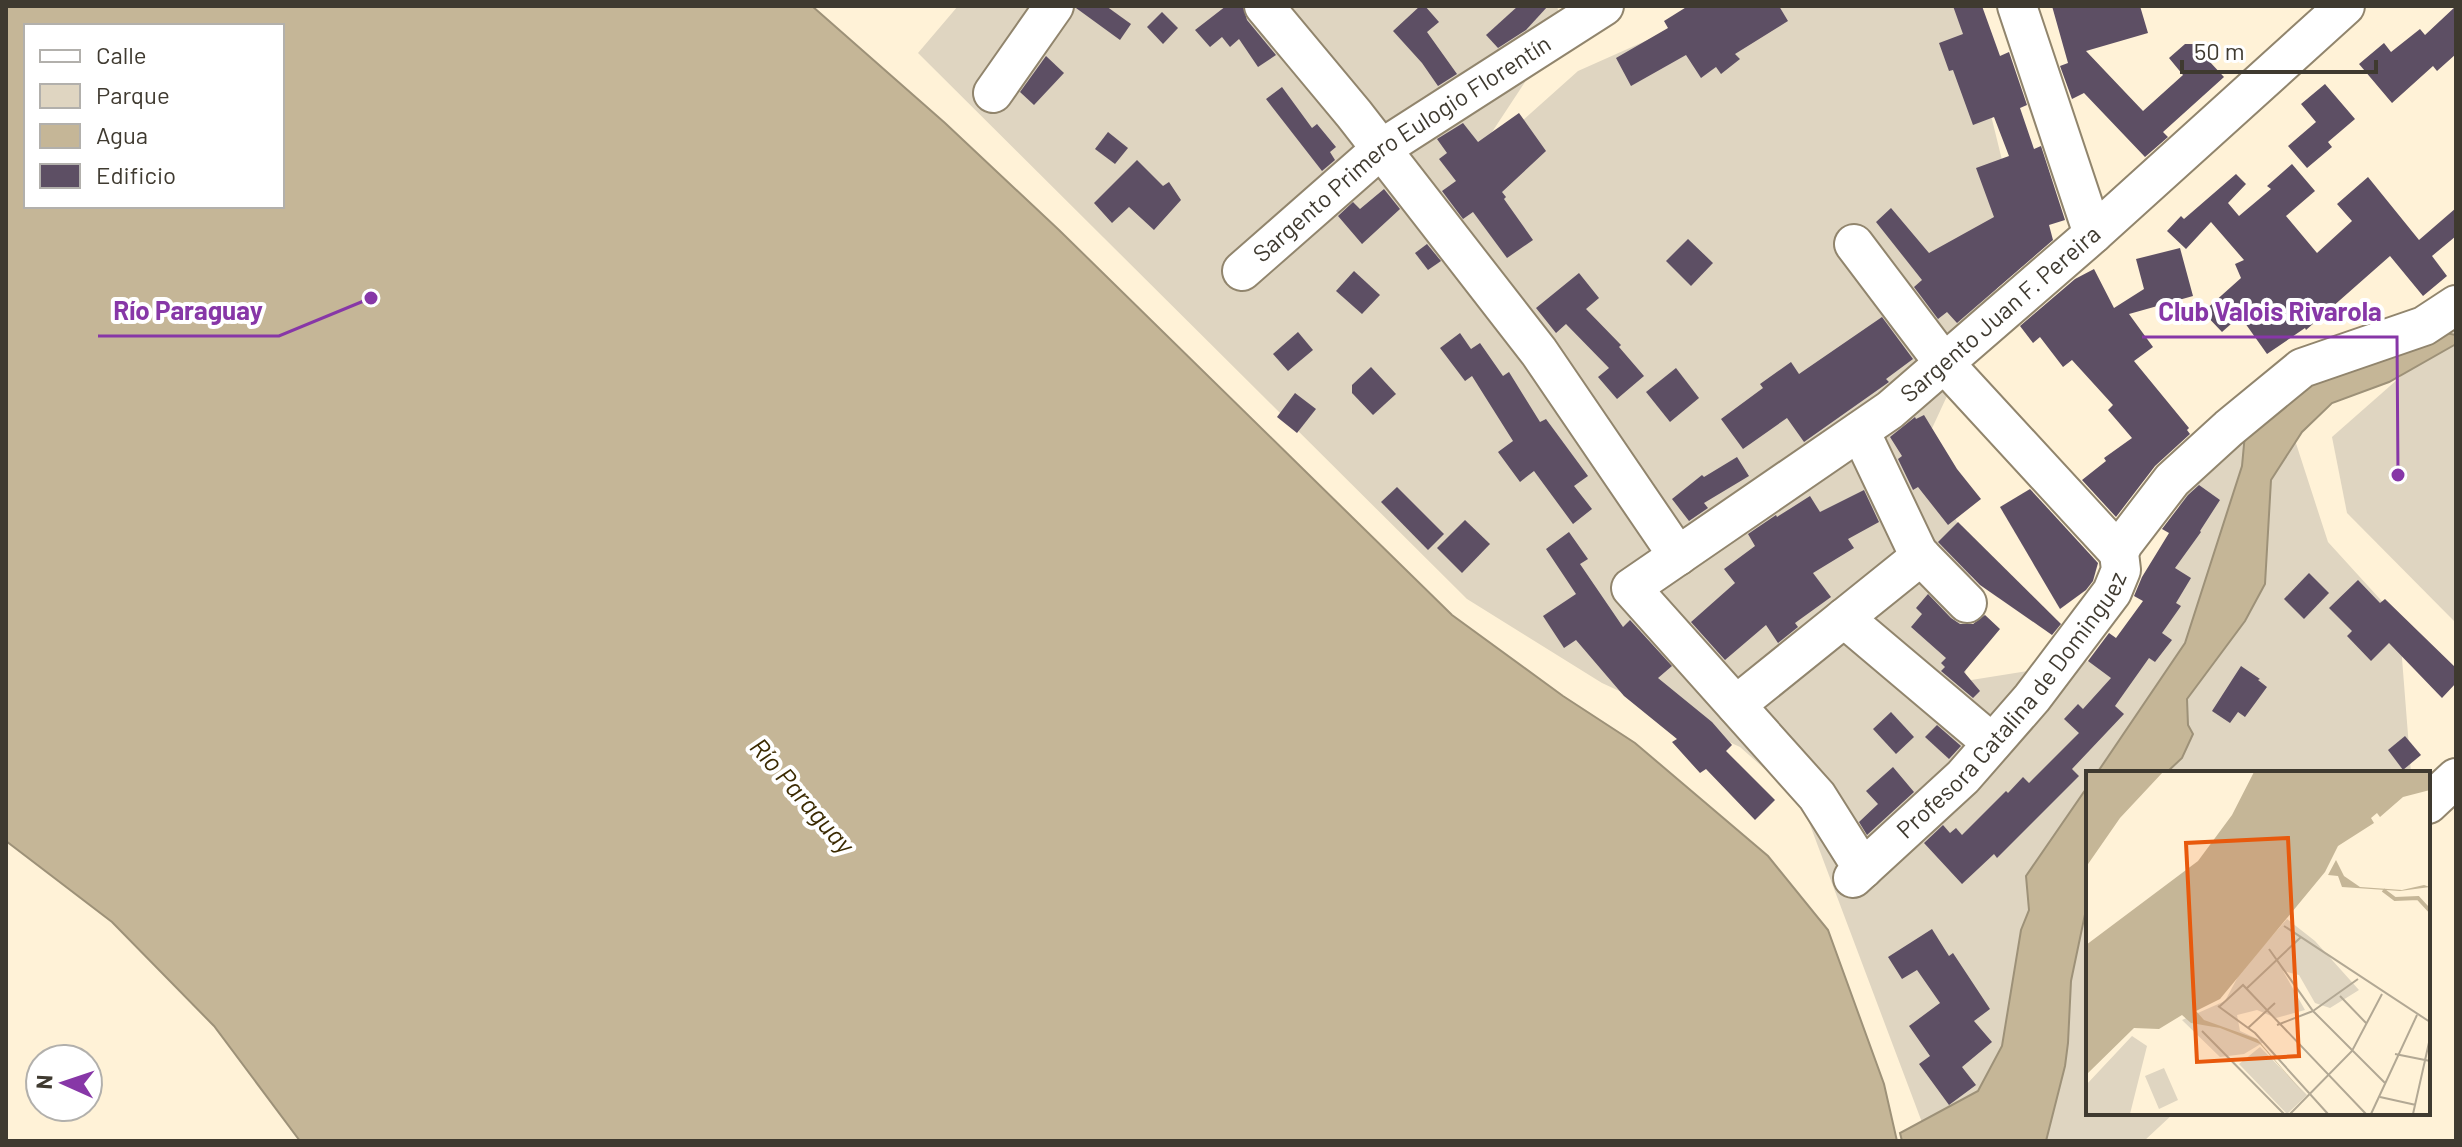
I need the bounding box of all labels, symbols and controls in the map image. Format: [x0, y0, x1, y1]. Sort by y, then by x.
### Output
legend [24, 24, 284, 208]
scale bar [2182, 24, 2376, 74]
street label: Sargento Primero Eulogio Florentín [1246, 28, 1556, 268]
text: 50 m [2194, 36, 2245, 65]
text: Calle [96, 40, 147, 69]
text: Parque [96, 80, 170, 109]
text: Agua [96, 120, 148, 149]
text: Edificio [96, 160, 176, 189]
street label: Sargento Juan F. Pereira [1894, 219, 2105, 407]
callout: Río Paraguay [98, 286, 279, 336]
callout: Club Valois Rivarola [2142, 287, 2397, 337]
text: Río Paraguay [113, 294, 263, 325]
text: Club Valois Rivarola [2158, 295, 2382, 326]
street label: Profesora Catalina de Dominguez [1890, 567, 2132, 844]
water label: Río Paraguay [745, 731, 863, 860]
inset map [2086, 771, 2430, 1115]
north arrow [24, 1043, 104, 1123]
text: N [30, 1074, 56, 1090]

